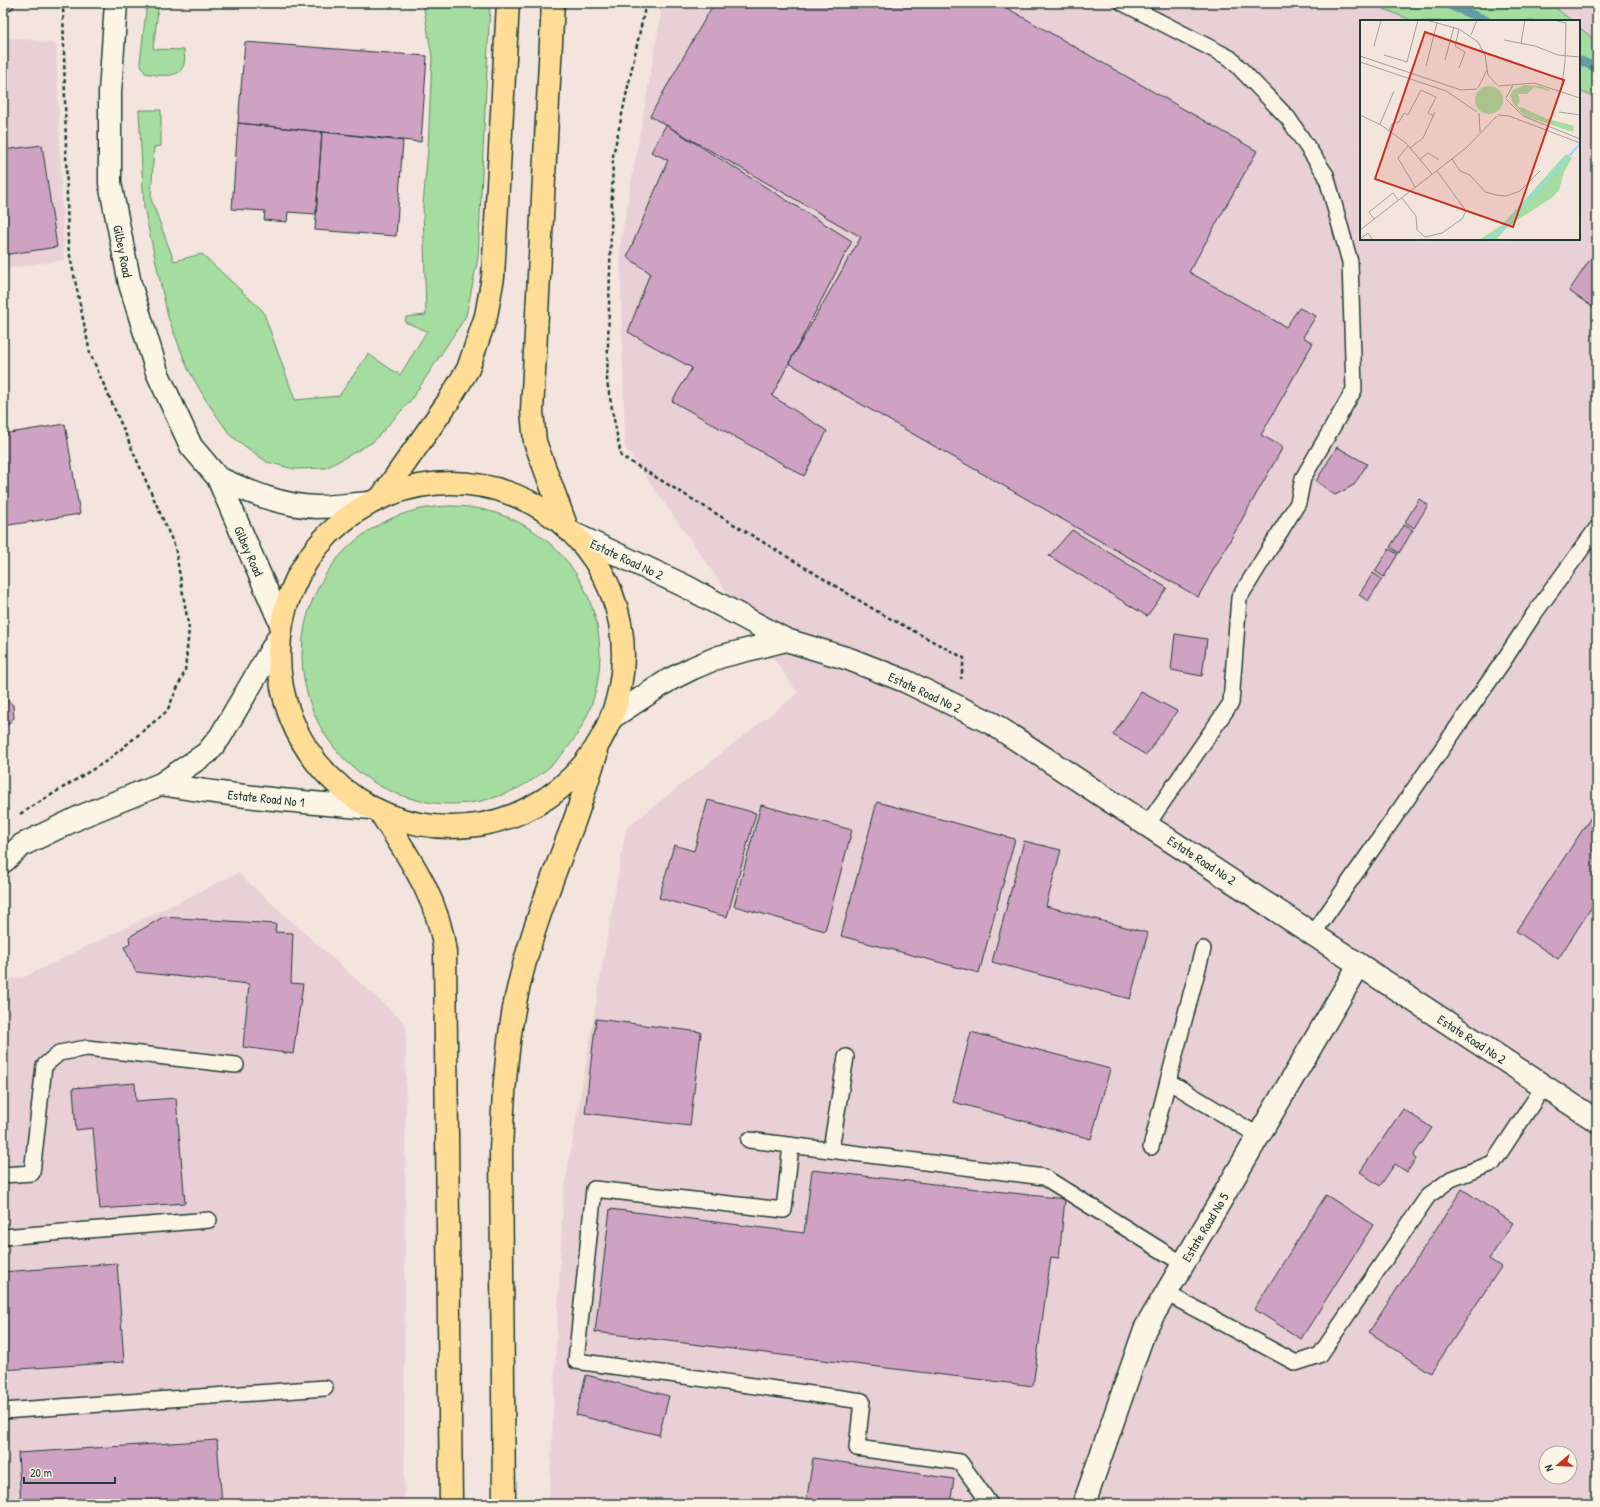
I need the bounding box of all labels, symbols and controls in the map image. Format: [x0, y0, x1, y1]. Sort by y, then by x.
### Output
inset map [1360, 20, 1580, 240]
street label: Gilbey Road [109, 223, 137, 279]
street label: Gilbey Road [230, 523, 268, 579]
street label: Estate Road No 2 [588, 534, 666, 584]
street label: Estate Road No 2 [886, 667, 964, 717]
street label: Estate Road No 1 [227, 785, 306, 811]
street label: Estate Road No 2 [1164, 831, 1240, 889]
street label: Estate Road No 2 [1434, 1010, 1510, 1068]
street label: Estate Road No 5 [1177, 1189, 1233, 1265]
north arrow [1538, 1445, 1578, 1485]
scale bar [24, 1459, 115, 1485]
text: N [1541, 1463, 1556, 1473]
text: 20 m [30, 1464, 52, 1481]

